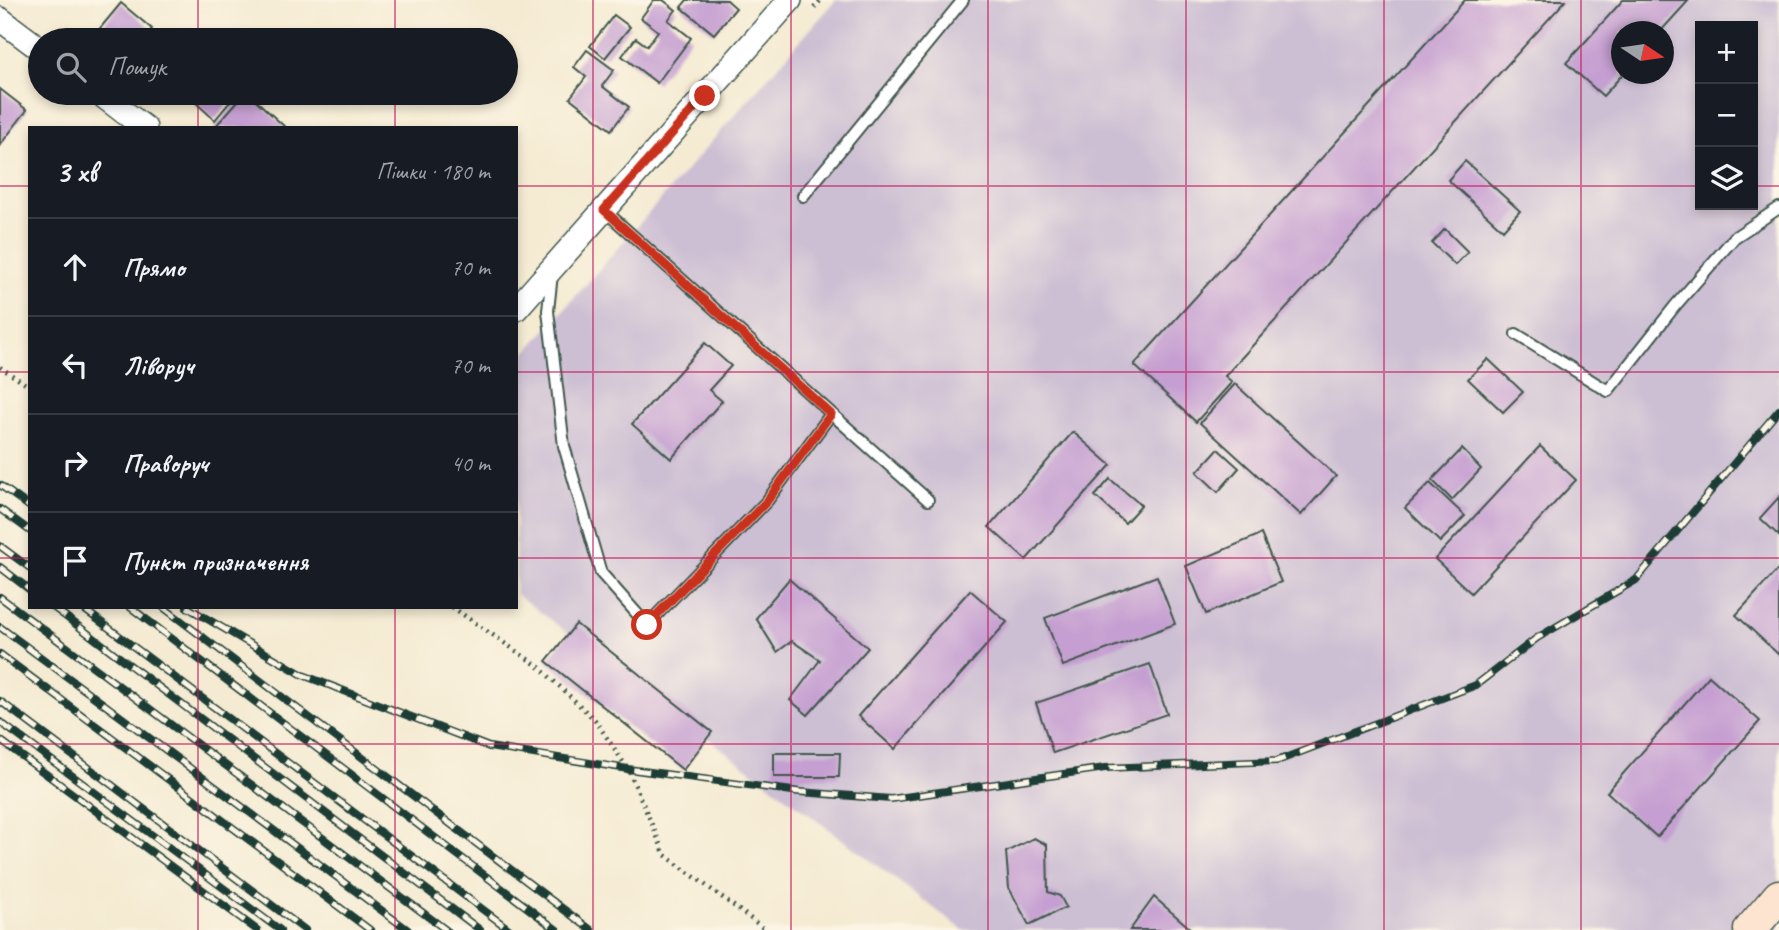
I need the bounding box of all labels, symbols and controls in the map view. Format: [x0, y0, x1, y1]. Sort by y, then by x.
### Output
north arrow [1611, 21, 1674, 84]
map controls [1695, 21, 1758, 210]
button: + [1695, 21, 1758, 84]
search box [28, 28, 518, 105]
icon: search [52, 48, 90, 86]
text: Пошук [108, 50, 166, 83]
route end [689, 80, 720, 111]
button: − [1695, 84, 1758, 147]
button: layers [1695, 147, 1758, 210]
text: 3 хв [56, 153, 97, 191]
text: Пішки · 180 m [376, 157, 490, 186]
icon: ahead [56, 248, 94, 286]
text: Прямо [123, 251, 185, 284]
text: 70 m [451, 253, 490, 282]
icon: left [56, 346, 94, 384]
text: Ліворуч [123, 349, 194, 382]
text: 70 m [451, 351, 490, 380]
icon: right [56, 444, 94, 482]
text: Праворуч [123, 447, 208, 480]
text: 40 m [451, 449, 490, 478]
icon: arrive [56, 542, 94, 580]
text: Пункт призначення [123, 545, 308, 578]
route start [631, 609, 662, 640]

